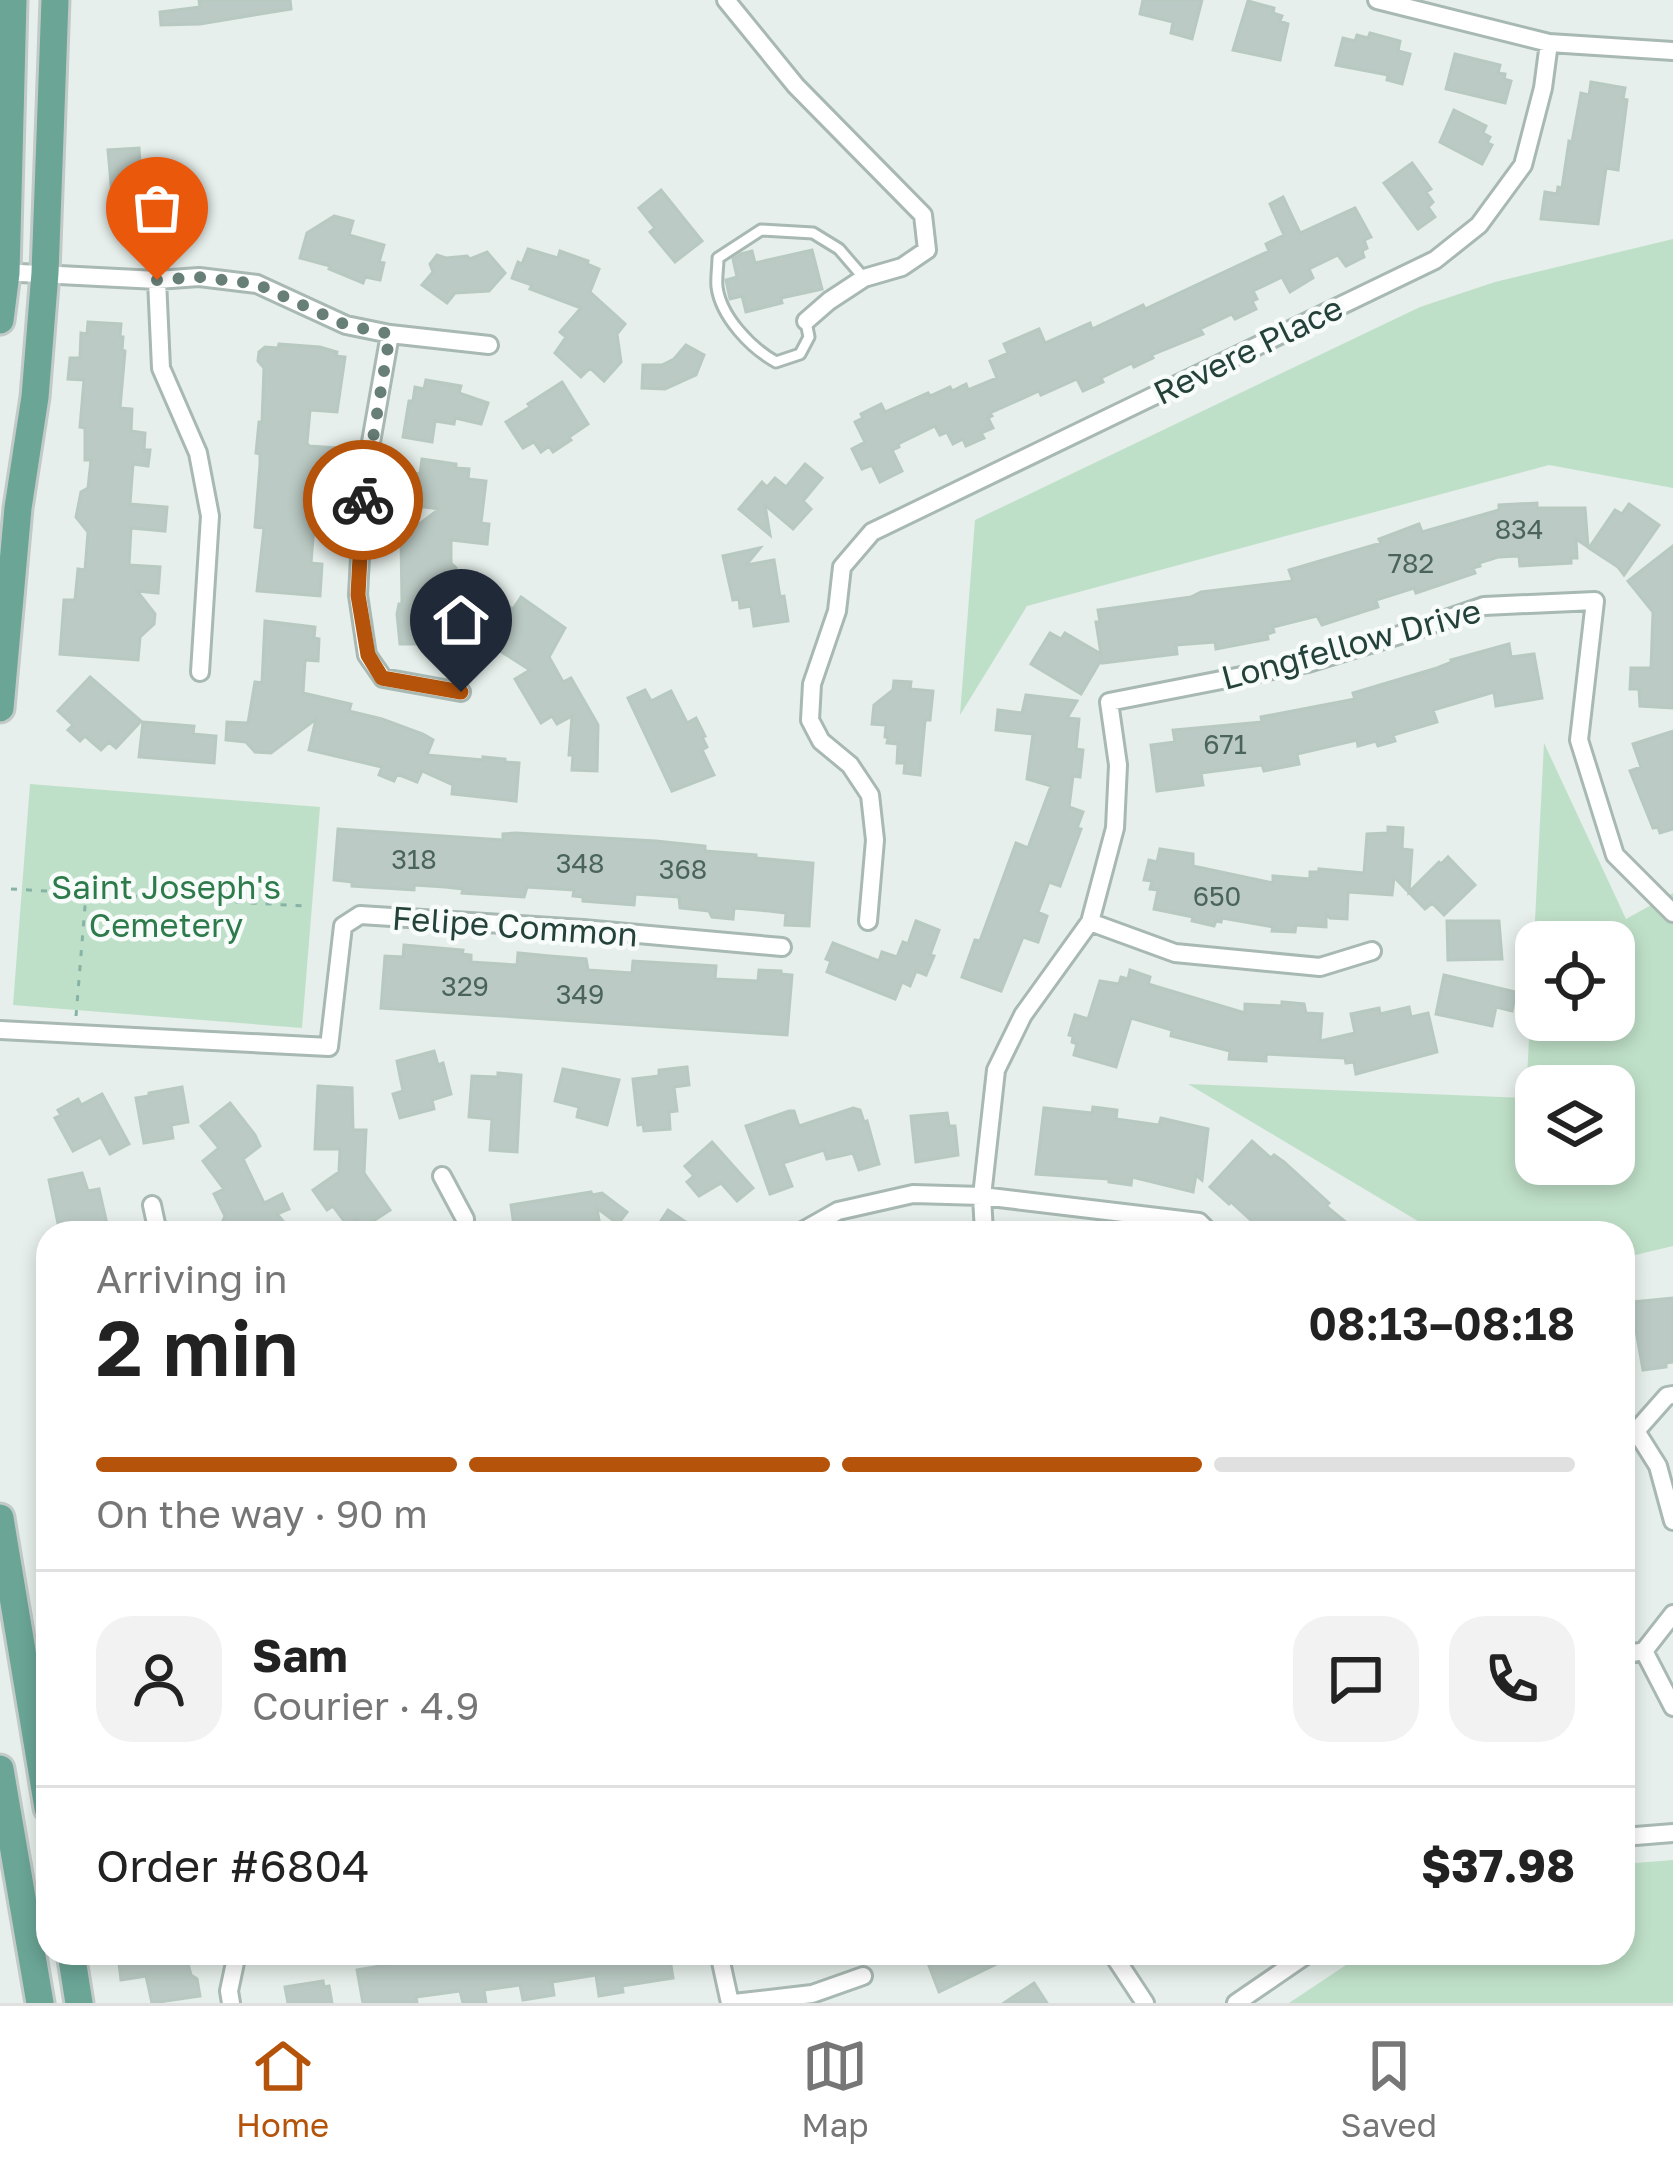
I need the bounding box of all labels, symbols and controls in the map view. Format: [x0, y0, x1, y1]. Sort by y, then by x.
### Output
pin [106, 157, 208, 280]
icon: bag [124, 175, 190, 241]
street label: Revere Place [1147, 287, 1349, 412]
courier [303, 440, 423, 560]
icon: bike [330, 467, 396, 533]
house number: 834 [1495, 513, 1543, 545]
house number: 782 [1388, 547, 1434, 579]
pin [410, 569, 512, 692]
icon: home [428, 587, 494, 653]
street label: Longfellow Drive [1217, 590, 1485, 697]
house number: 671 [1203, 728, 1247, 760]
house number: 318 [391, 843, 437, 875]
house number: 348 [556, 847, 604, 879]
house number: 368 [659, 853, 707, 885]
park label: Saint Joseph's Cemetery [51, 867, 281, 944]
house number: 650 [1193, 880, 1241, 912]
street label: Felipe Common [391, 897, 639, 954]
map controls [1515, 921, 1635, 1185]
button: locate [1515, 921, 1635, 1041]
house number: 329 [441, 970, 489, 1002]
house number: 349 [556, 978, 604, 1010]
button: layers [1515, 1065, 1635, 1185]
text: Arriving in [96, 1255, 287, 1302]
text: 08:13–08:18 [1308, 1296, 1575, 1350]
text: 2 min [96, 1300, 299, 1393]
text: On the way · 90 m [96, 1490, 428, 1537]
button: person [96, 1616, 222, 1742]
button: chat [1293, 1616, 1419, 1742]
button: phone [1449, 1616, 1575, 1742]
text: Sam [252, 1628, 348, 1682]
text: Courier · 4.9 [252, 1682, 479, 1729]
text: Order #6804 [96, 1838, 370, 1892]
text: $37.98 [1421, 1838, 1575, 1892]
tab: Home [236, 2033, 329, 2144]
tab: Map [801, 2033, 869, 2144]
tab: Saved [1341, 2033, 1437, 2144]

